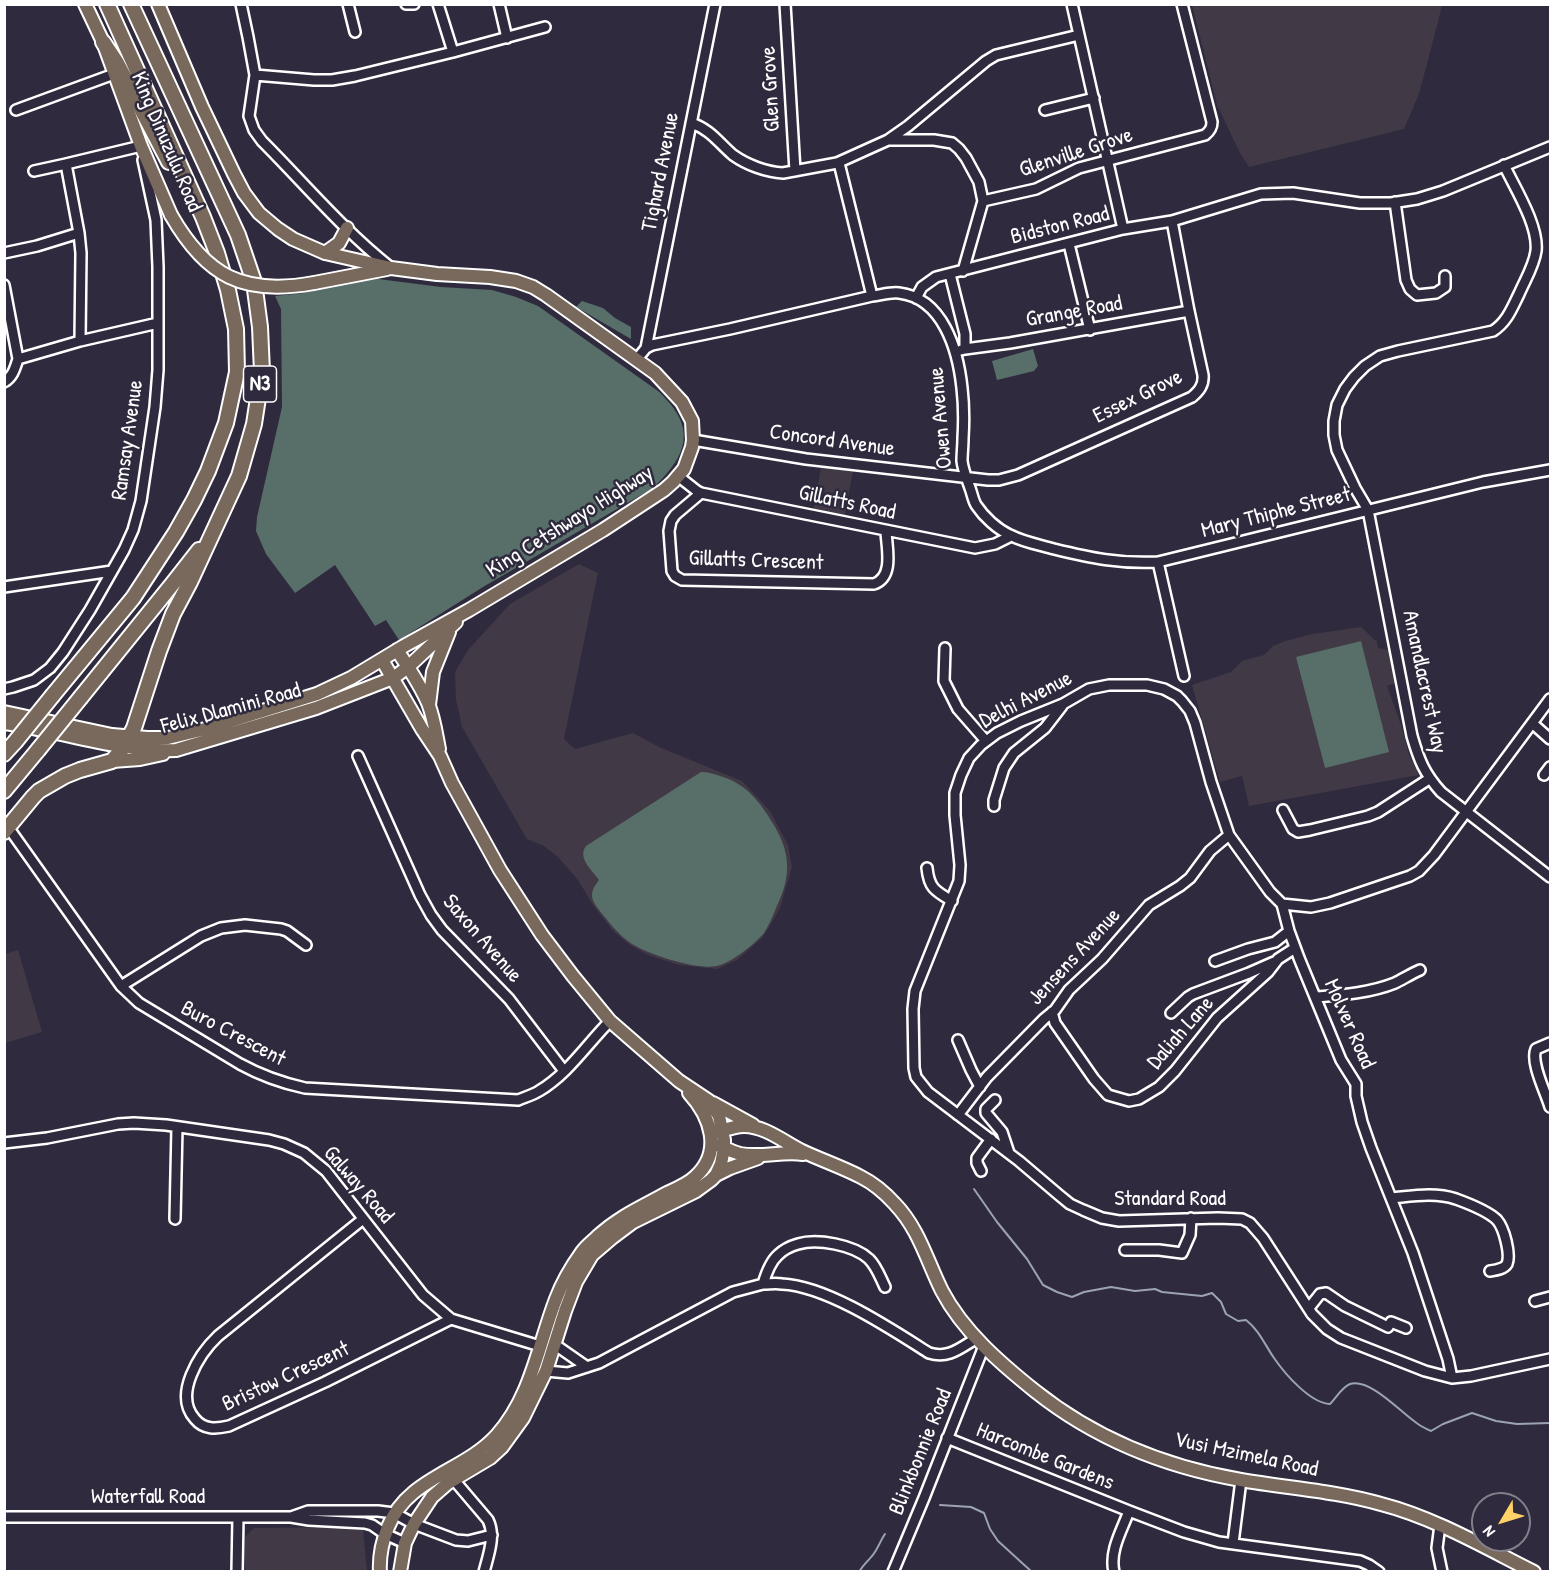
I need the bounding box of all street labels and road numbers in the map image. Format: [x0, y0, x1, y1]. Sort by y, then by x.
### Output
street label: Glen Grove [756, 46, 786, 132]
street label: King Dinuzulu Road [125, 68, 207, 216]
street label: Tighard Avenue [637, 110, 685, 234]
street label: Glenville Grove [1016, 122, 1136, 184]
street label: Bidston Road [1008, 201, 1112, 251]
street label: Grange Road [1024, 291, 1124, 333]
street label: Essex Grove [1089, 364, 1187, 430]
road number: N3 [244, 366, 276, 402]
street label: Owen Avenue [923, 366, 959, 470]
street label: Ramsay Avenue [107, 378, 149, 502]
street label: Concord Avenue [768, 419, 896, 463]
street label: King Cetshwayo Highway [482, 460, 658, 584]
street label: Gillatts Road [796, 480, 898, 526]
street label: Mary Thiphe Street [1199, 482, 1353, 544]
street label: Gillatts Crescent [688, 545, 824, 577]
street label: Amandlacrest Way [1396, 608, 1452, 756]
street label: Delhi Avenue [975, 666, 1077, 734]
street label: Felix Dlamini Road [158, 678, 304, 740]
street label: Saxon Avenue [437, 889, 527, 989]
street label: Jensens Avenue [1023, 903, 1127, 1011]
street label: Molver Road [1318, 975, 1380, 1073]
street label: Daliah Lane [1142, 991, 1220, 1075]
street label: Buro Crescent [176, 995, 290, 1073]
street label: Galway Road [317, 1141, 399, 1229]
street label: Standard Road [1114, 1186, 1226, 1212]
street label: Bristow Crescent [218, 1336, 354, 1418]
street label: Blinkbonnie Road [884, 1385, 958, 1519]
street label: Harcombe Gardens [972, 1417, 1118, 1497]
street label: Vusi Mzimela Road [1172, 1427, 1320, 1483]
street label: Waterfall Road [91, 1484, 205, 1510]

